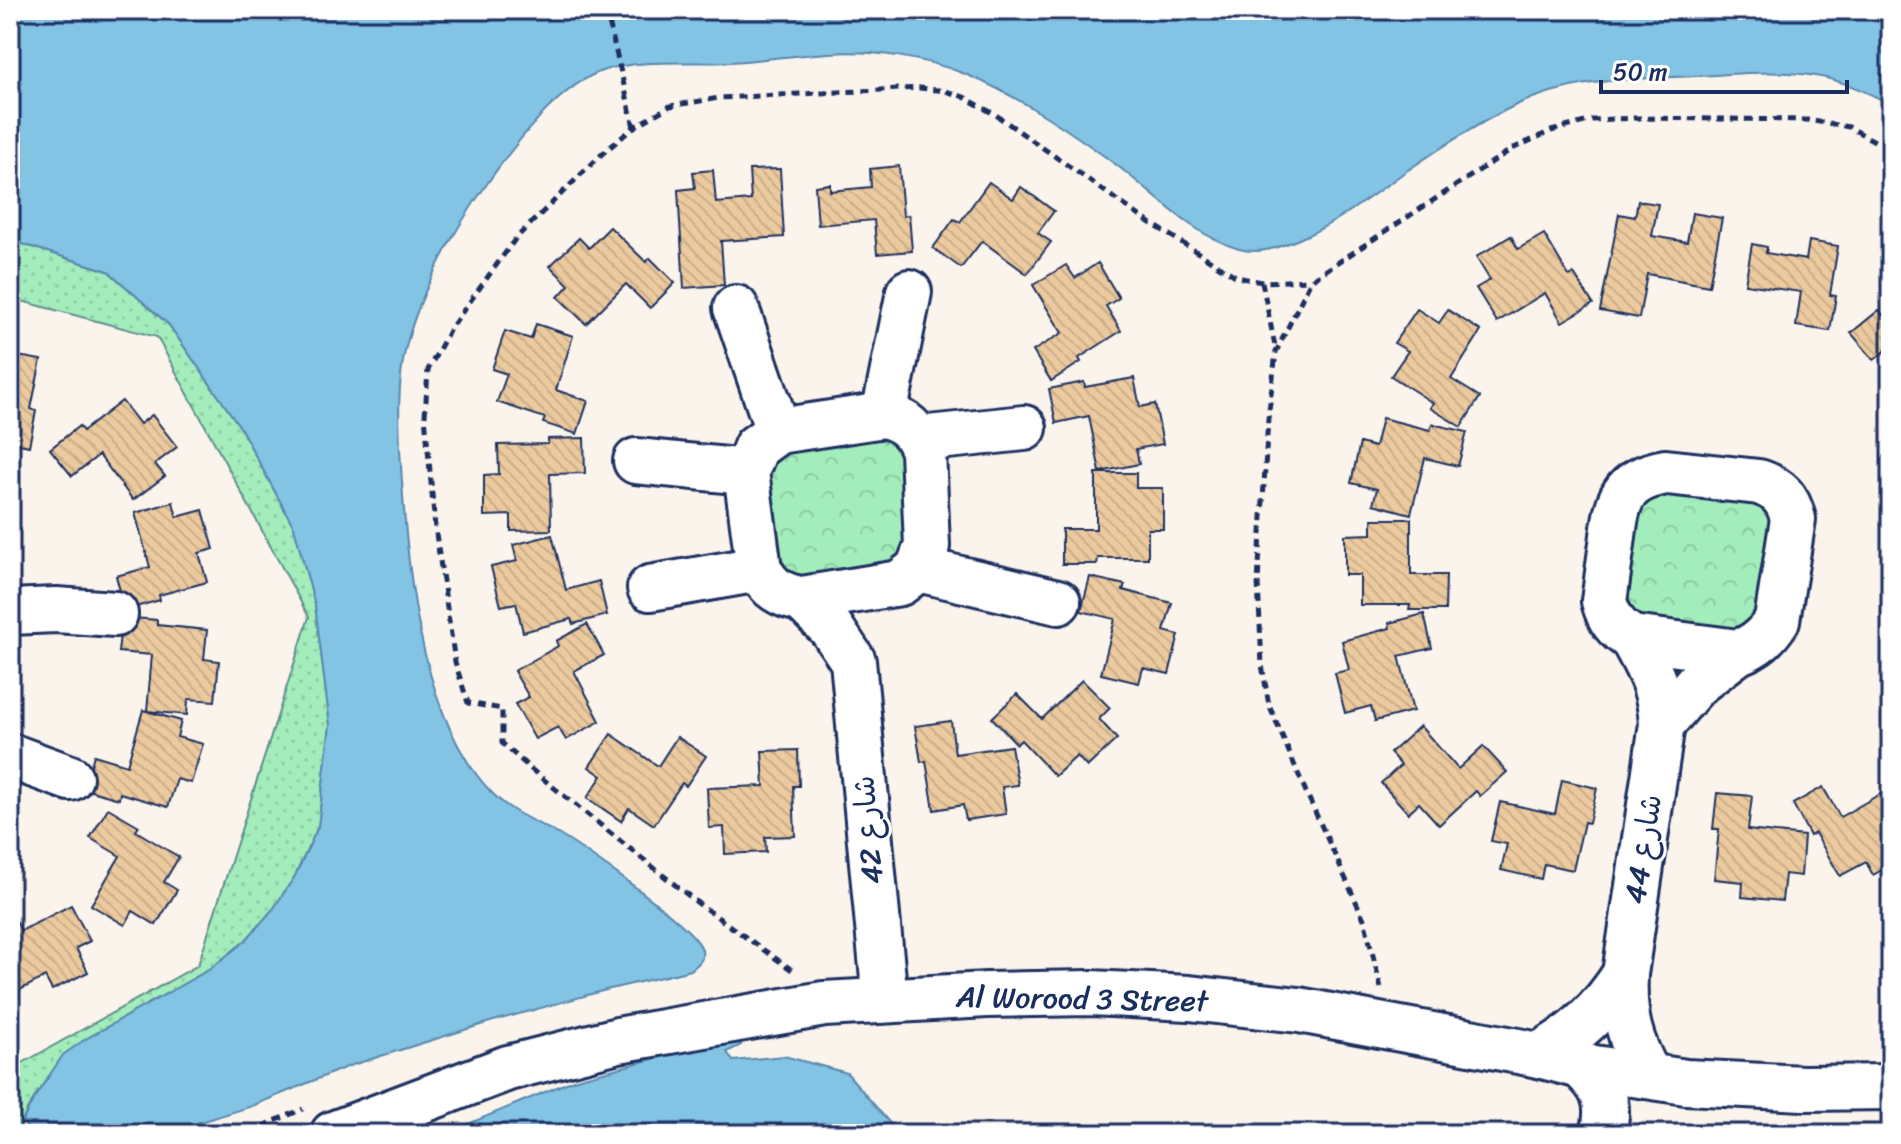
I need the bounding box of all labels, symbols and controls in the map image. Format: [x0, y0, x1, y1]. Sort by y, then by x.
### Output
scale bar [1601, 44, 1847, 94]
text: 50 m [1613, 51, 1668, 93]
street label: شارع 42 [836, 773, 900, 887]
street label: شارع 44 [1608, 790, 1678, 908]
street label: Al Worood 3 Street [955, 970, 1210, 1028]

